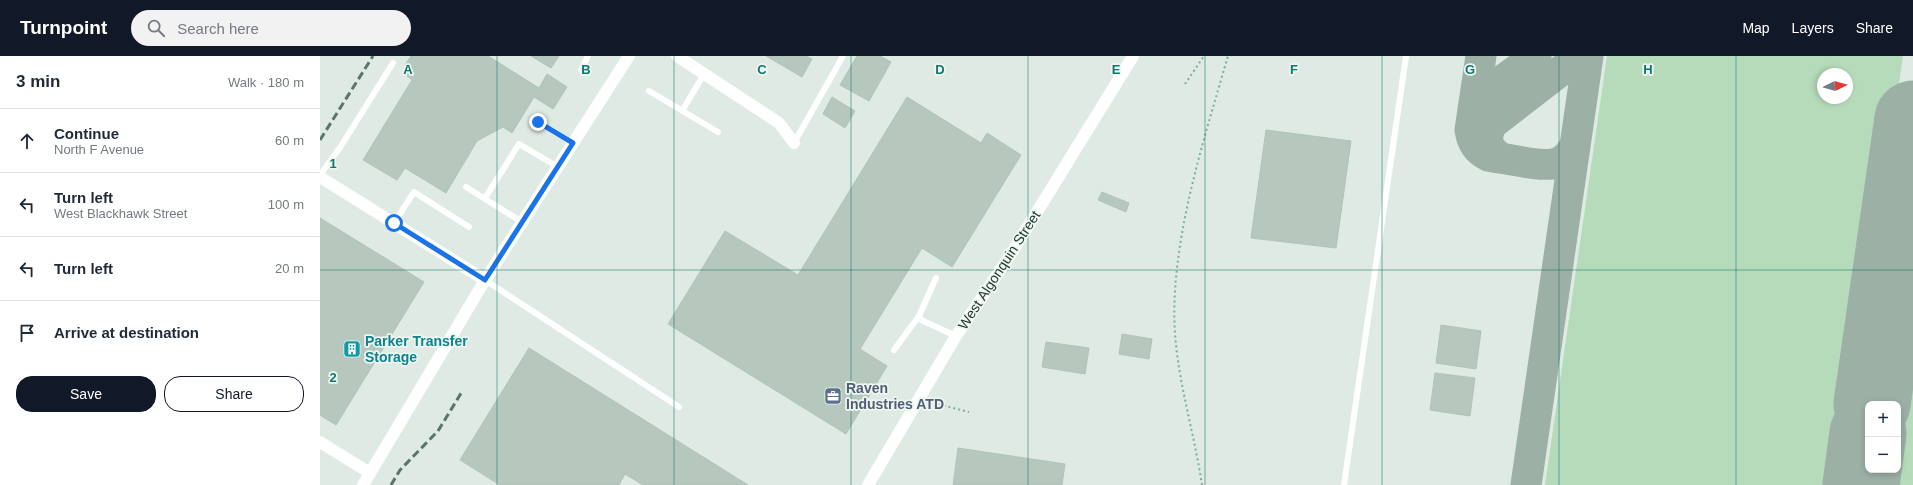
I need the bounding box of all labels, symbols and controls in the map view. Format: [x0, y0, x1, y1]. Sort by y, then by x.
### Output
search box [131, 10, 411, 46]
text: Turnpoint [20, 17, 107, 38]
icon: search [145, 17, 167, 39]
text: Search here [177, 20, 259, 37]
text: Map [1742, 20, 1770, 36]
text: Layers [1792, 20, 1834, 36]
text: Share [1856, 20, 1893, 36]
text: A [403, 62, 413, 77]
text: B [581, 62, 591, 77]
text: C [757, 62, 767, 77]
text: D [935, 62, 945, 77]
text: E [1112, 62, 1121, 77]
text: F [1290, 62, 1298, 77]
text: G [1465, 62, 1475, 77]
text: H [1643, 62, 1653, 77]
north arrow [1817, 68, 1853, 104]
text: 3 min [16, 72, 60, 91]
text: Walk · 180 m [228, 75, 304, 90]
route end [529, 113, 547, 131]
text: Continue [54, 125, 119, 142]
icon: ahead [16, 130, 38, 152]
text: 60 m [275, 133, 304, 148]
text: North F Avenue [54, 142, 144, 157]
text: 1 [329, 156, 337, 171]
text: Turn left [54, 189, 113, 206]
icon: left [16, 194, 38, 216]
text: 100 m [268, 197, 304, 212]
text: West Blackhawk Street [54, 206, 187, 221]
street label: West Algonquin Street [955, 208, 1043, 332]
route start [385, 214, 403, 232]
icon: left [16, 258, 38, 280]
text: Turn left [54, 260, 113, 277]
text: 20 m [275, 261, 304, 276]
icon: arrive [16, 322, 38, 344]
text: Arrive at destination [54, 324, 199, 341]
place label: Parker Transfer Storage [365, 333, 468, 365]
building icon: Parker Transfer Storage [342, 339, 362, 359]
text: 2 [329, 370, 337, 385]
button: Save [16, 376, 156, 412]
button: Share [164, 376, 304, 412]
place label: Raven Industries ATD [846, 380, 944, 412]
office icon: Raven Industries ATD [823, 386, 843, 406]
map controls [1865, 401, 1901, 473]
button: + [1865, 401, 1901, 437]
button: − [1865, 437, 1901, 473]

